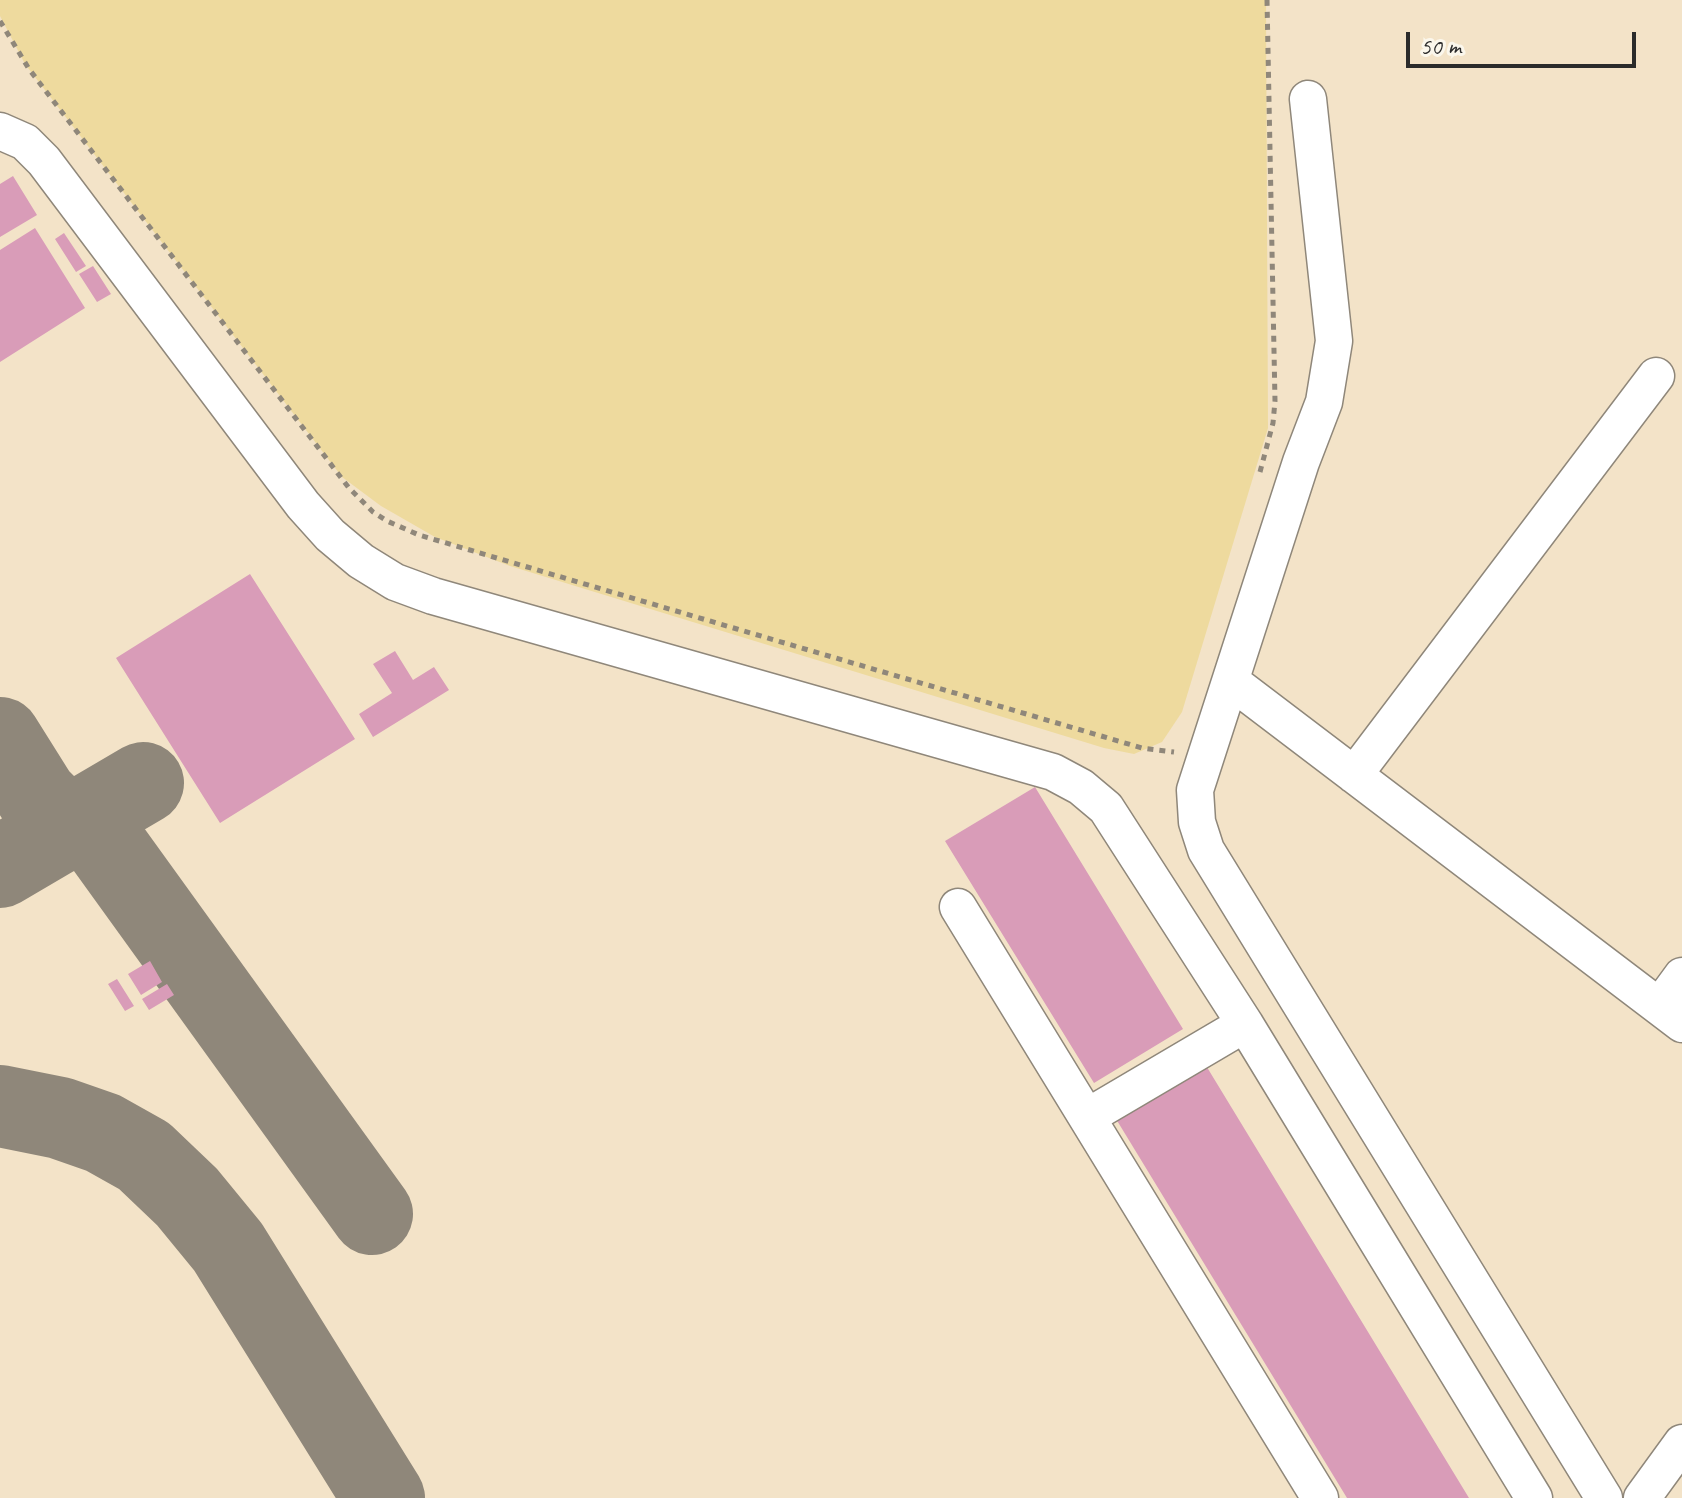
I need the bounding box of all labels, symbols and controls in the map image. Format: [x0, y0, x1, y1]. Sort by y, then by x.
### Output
scale bar [1410, 16, 1640, 66]
text: 50 m [1420, 31, 1461, 61]

